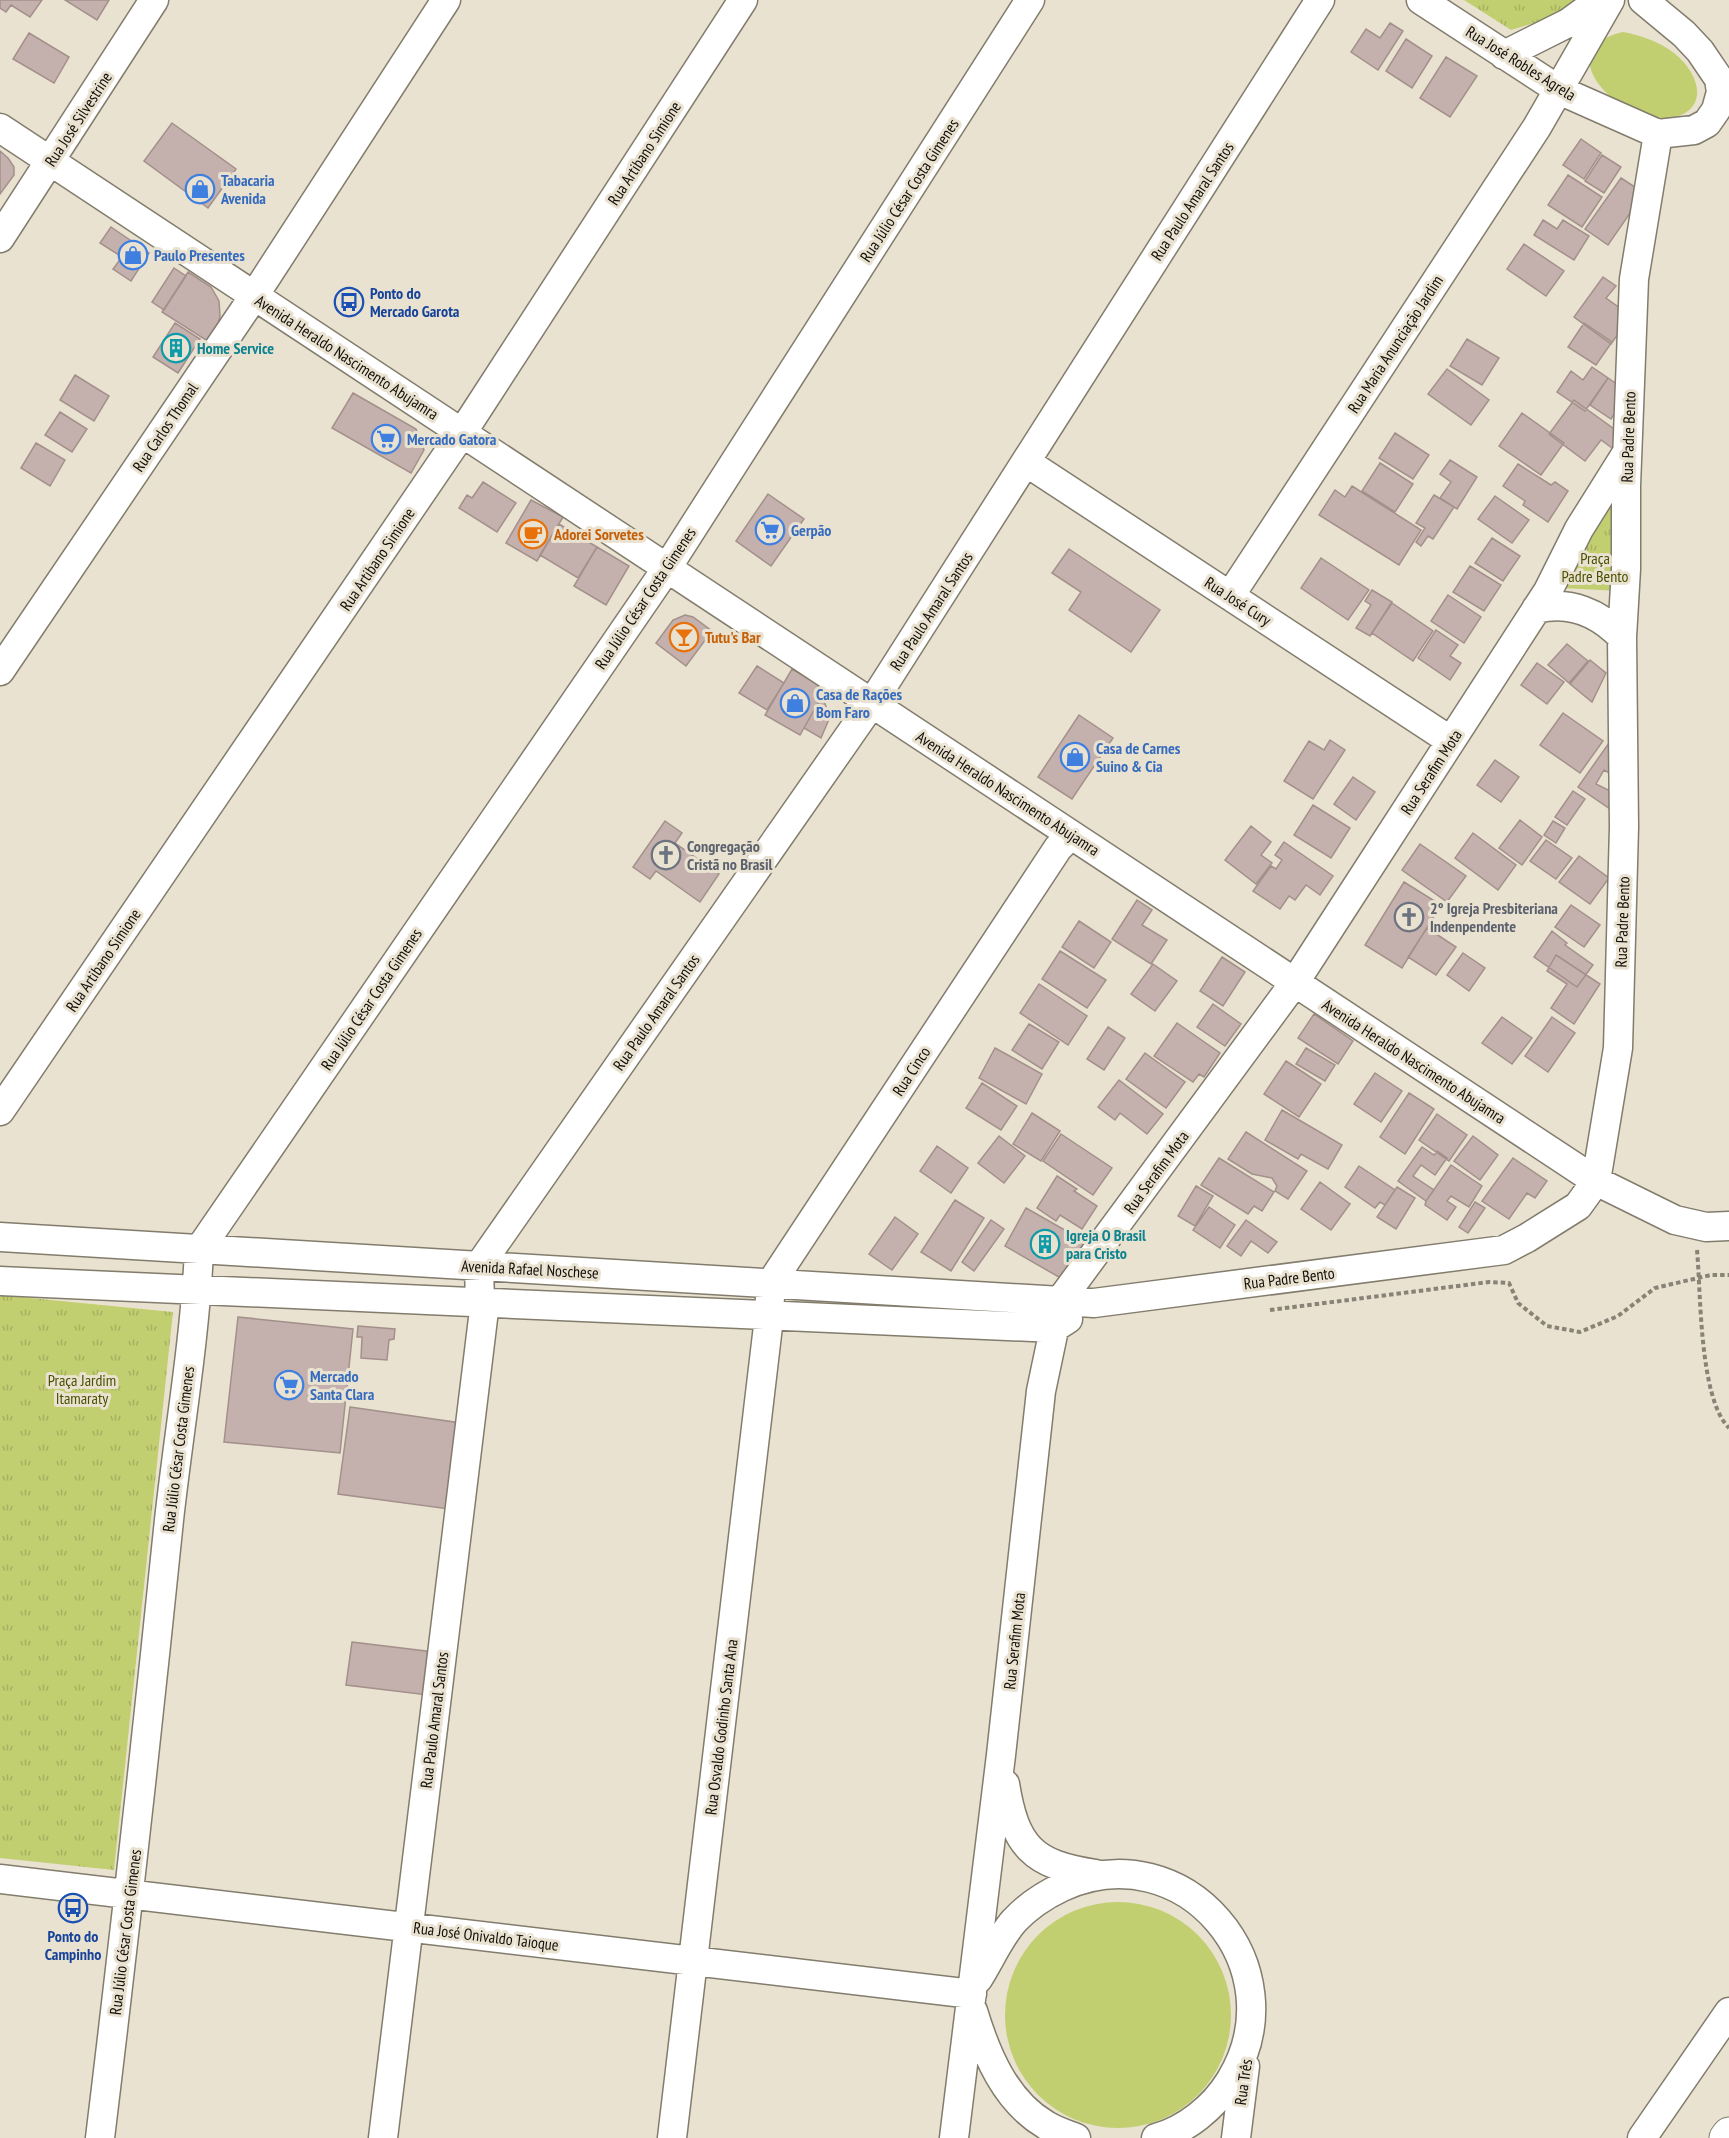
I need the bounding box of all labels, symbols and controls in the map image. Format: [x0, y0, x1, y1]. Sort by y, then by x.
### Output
street label: Rua José Robles Agrela [1462, 21, 1580, 105]
street label: Rua José Silvestrine [40, 68, 116, 170]
street label: Rua Artibano Simione [603, 97, 685, 209]
street label: Rua Júlio César Costa Gimenes [855, 115, 963, 265]
street label: Rua Paulo Amaral Santos [1146, 138, 1238, 264]
place label: Tabacaria Avenida [220, 170, 275, 208]
shop icon: Tabacaria Avenida [184, 173, 216, 205]
shop icon: Paulo Presentes [117, 239, 149, 271]
place label: Paulo Presentes [154, 245, 245, 265]
street label: Rua Maria Anunciação Jardim [1343, 271, 1447, 417]
place label: Ponto do Mercado Garota [370, 283, 460, 321]
bus stop icon: Ponto do Mercado Garota [333, 286, 365, 318]
street label: Avenida Heraldo Nascimento Abujamra [252, 290, 442, 424]
building icon: Home Service [160, 332, 192, 364]
place label: Home Service [197, 338, 274, 358]
street label: Rua Carlos Thomal [128, 378, 202, 475]
street label: Rua Padre Bento [1616, 391, 1640, 483]
supermarket icon: Mercado Gatora [370, 423, 402, 455]
place label: Mercado Gatora [407, 429, 497, 449]
street label: Rua Artibano Simione [335, 504, 419, 614]
supermarket icon: Gerpão [754, 514, 786, 546]
cafe icon: Adorei Sorvetes [517, 518, 549, 550]
place label: Gerpão [791, 520, 831, 540]
street label: Rua Júlio César Costa Gimenes [590, 523, 700, 673]
place label: Adorei Sorvetes [553, 524, 644, 544]
street label: Rua Paulo Amaral Santos [885, 548, 977, 674]
park label: Praça Padre Bento [1562, 548, 1629, 586]
street label: Rua José Cury [1201, 572, 1275, 630]
bar icon: Tutu's Bar [668, 621, 700, 653]
place label: Tutu's Bar [705, 627, 761, 647]
place label: Casa de Rações Bom Faro [816, 684, 903, 722]
shop icon: Casa de Rações Bom Faro [779, 687, 811, 719]
street label: Avenida Heraldo Nascimento Abujamra [913, 726, 1103, 860]
street label: Rua Serafim Mota [1396, 726, 1466, 818]
place label: Casa de Carnes Suino & Cia [1096, 738, 1181, 776]
shop icon: Casa de Carnes Suino & Cia [1059, 741, 1091, 773]
place label: Congregação Cristã no Brasil [687, 836, 773, 874]
church icon: Congregação Cristã no Brasil [650, 839, 682, 871]
street label: Rua Padre Bento [1610, 876, 1634, 968]
place label: 2° Igreja Presbiteriana Indenpendente [1430, 898, 1558, 936]
church icon: 2° Igreja Presbiteriana Indenpendente [1393, 901, 1425, 933]
street label: Rua Artibano Simione [61, 905, 145, 1015]
street label: Rua Júlio César Costa Gimenes [316, 924, 426, 1074]
street label: Rua Paulo Amaral Santos [608, 950, 704, 1074]
street label: Avenida Heraldo Nascimento Abujamra [1319, 994, 1509, 1128]
street label: Rua Cinco [888, 1043, 934, 1099]
street label: Rua Serafim Mota [1119, 1127, 1193, 1217]
place label: Igreja O Brasil para Cristo [1066, 1225, 1146, 1263]
building icon: Igreja O Brasil para Cristo [1029, 1228, 1061, 1260]
street label: Avenida Rafael Noschese [461, 1255, 599, 1283]
street label: Rua Padre Bento [1242, 1263, 1336, 1293]
street label: Rua Júlio César Costa Gimenes [158, 1365, 198, 1533]
place label: Mercado Santa Clara [310, 1366, 375, 1404]
supermarket icon: Mercado Santa Clara [273, 1369, 305, 1401]
park label: Praça Jardim Itamaraty [48, 1370, 116, 1408]
street label: Rua Serafim Mota [999, 1592, 1029, 1690]
street label: Rua Osvaldo Godinho Santa Ana [700, 1638, 742, 1816]
street label: Rua Paulo Amaral Santos [416, 1651, 452, 1789]
street label: Rua Júlio César Costa Gimenes [105, 1848, 145, 2016]
bus stop icon: Ponto do Campinho [57, 1892, 89, 1924]
street label: Rua José Onivaldo Taioque [412, 1917, 560, 1955]
place label: Ponto do Campinho [45, 1926, 101, 1964]
street label: Rua Três [1230, 2058, 1256, 2106]

